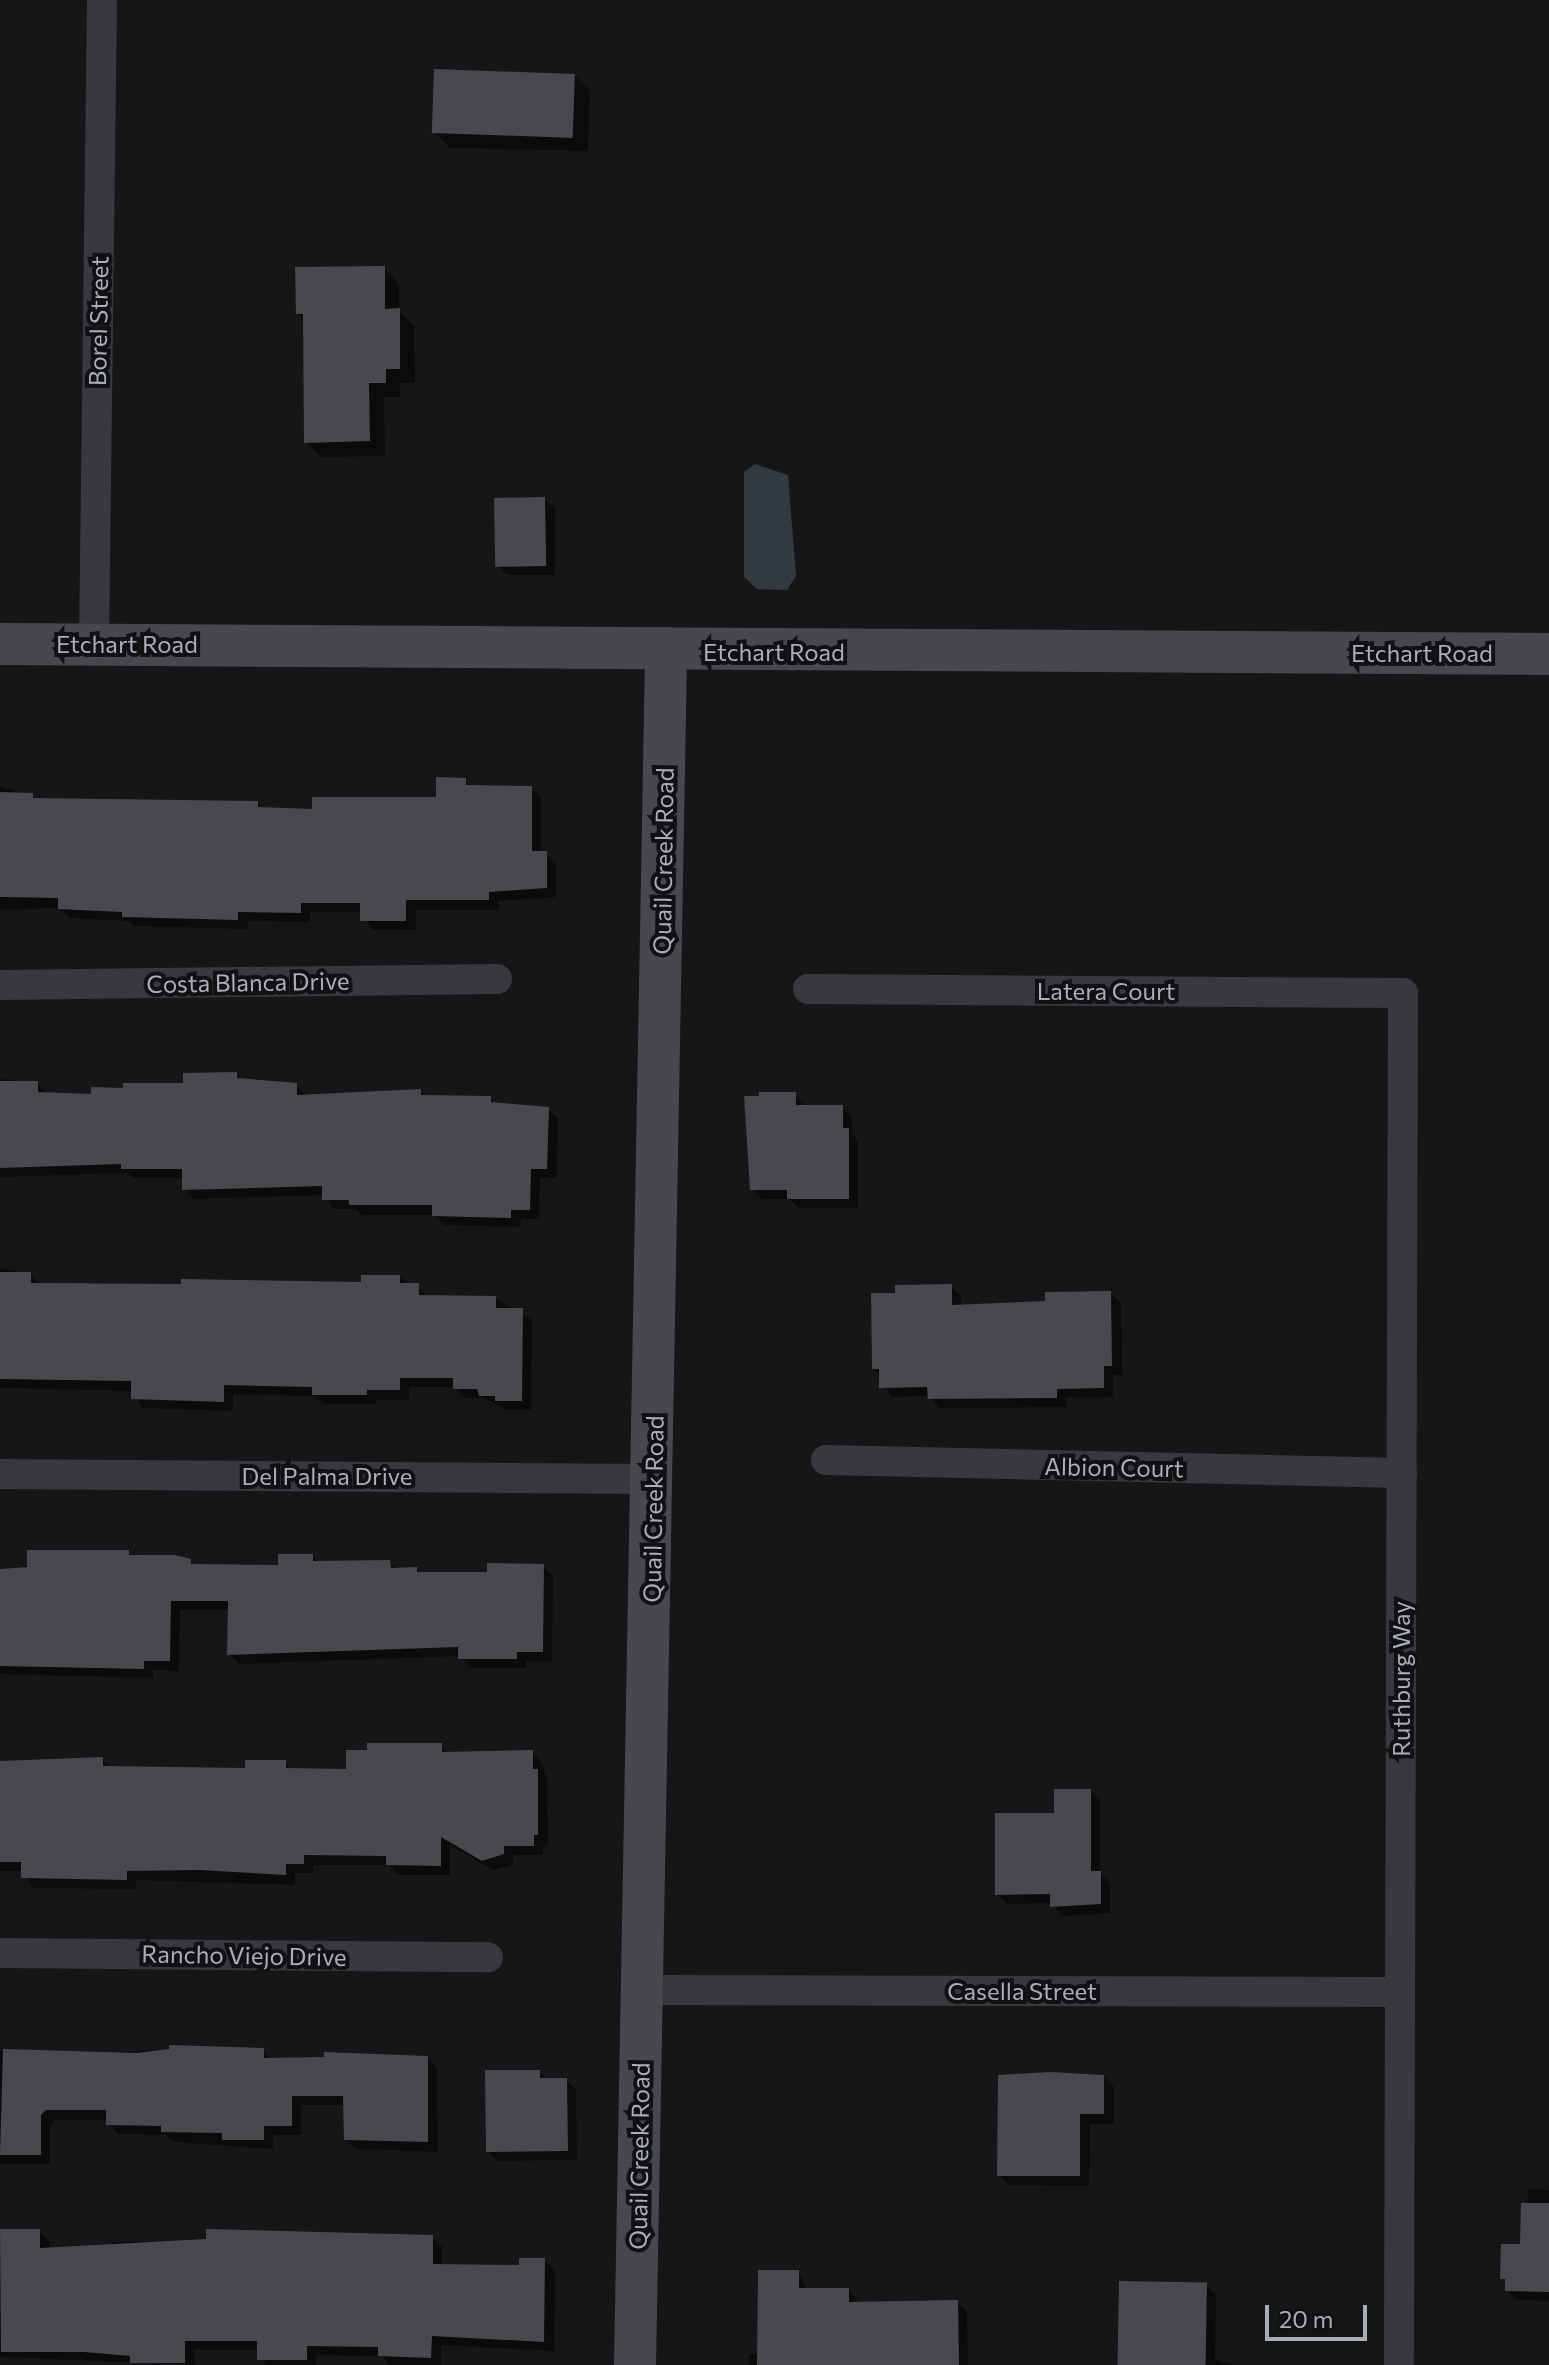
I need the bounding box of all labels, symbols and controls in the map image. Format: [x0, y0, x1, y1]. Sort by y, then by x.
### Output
street label: Borel Street [82, 256, 114, 386]
street label: Etchart Road [56, 630, 198, 658]
street label: Etchart Road [703, 638, 845, 666]
street label: Etchart Road [1351, 639, 1493, 667]
street label: Quail Creek Road [647, 767, 679, 955]
street label: Costa Blanca Drive [146, 966, 350, 998]
street label: Latera Court [1037, 977, 1175, 1005]
street label: Quail Creek Road [637, 1415, 669, 1603]
street label: Albion Court [1044, 1451, 1184, 1483]
street label: Del Palma Drive [242, 1462, 412, 1490]
street label: Ruthburg Way [1387, 1601, 1415, 1757]
street label: Rancho Viejo Drive [141, 1939, 347, 1971]
street label: Casella Street [947, 1977, 1097, 2005]
street label: Quail Creek Road [623, 2062, 655, 2250]
scale bar [1269, 2289, 1371, 2339]
text: 20 m [1279, 2304, 1333, 2333]

